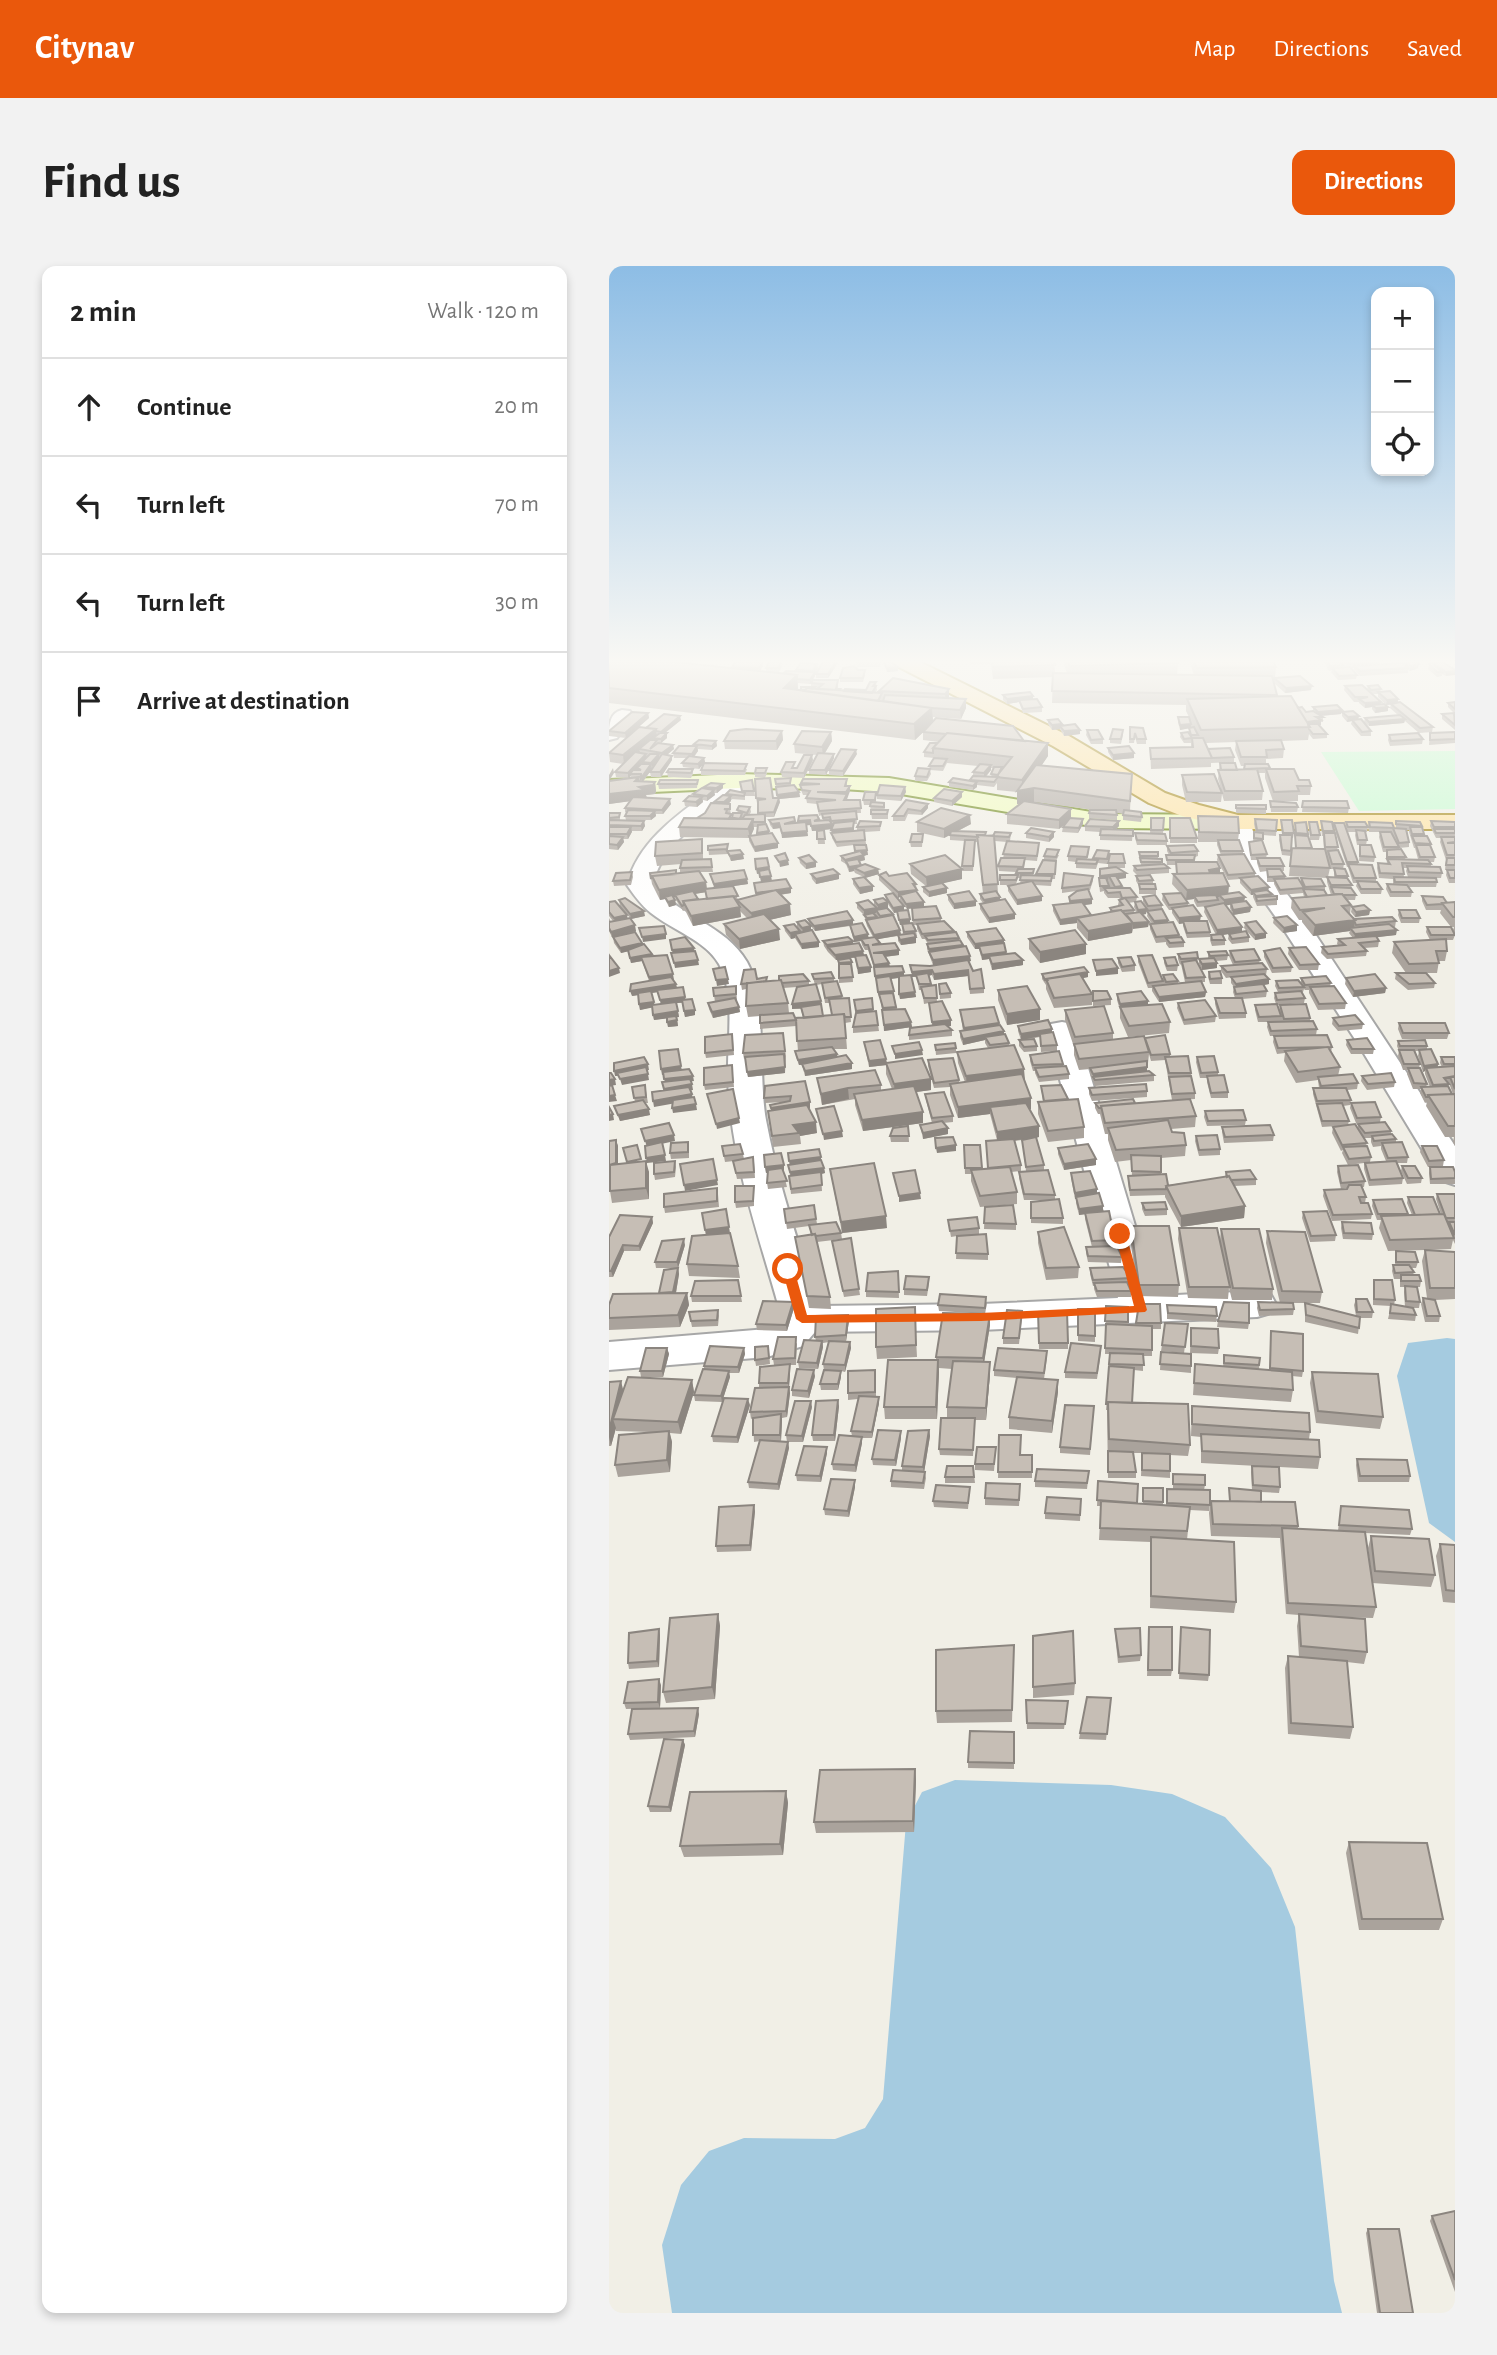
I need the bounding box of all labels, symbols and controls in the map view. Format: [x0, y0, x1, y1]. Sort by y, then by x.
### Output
text: Citynav [35, 32, 134, 65]
text: Map [1193, 37, 1235, 61]
text: Directions [1273, 37, 1369, 61]
text: Saved [1407, 37, 1462, 61]
button: Directions [1292, 150, 1455, 215]
text: Find us [42, 158, 181, 207]
map controls [1371, 287, 1434, 476]
button: + [1371, 287, 1434, 350]
text: 2 min [70, 297, 137, 327]
text: Walk · 120 m [427, 300, 539, 323]
button: − [1371, 350, 1434, 413]
icon: ahead [70, 388, 108, 426]
text: Continue [137, 394, 232, 420]
text: 20 m [494, 395, 539, 418]
button: locate [1371, 413, 1434, 476]
icon: left [70, 486, 108, 524]
text: Turn left [137, 492, 225, 518]
text: 70 m [495, 493, 539, 516]
icon: left [70, 584, 108, 622]
text: Turn left [137, 590, 225, 616]
text: 30 m [495, 591, 539, 614]
icon: arrive [70, 682, 108, 720]
text: Arrive at destination [137, 688, 350, 714]
route end [1104, 1218, 1135, 1249]
route start [772, 1253, 803, 1284]

